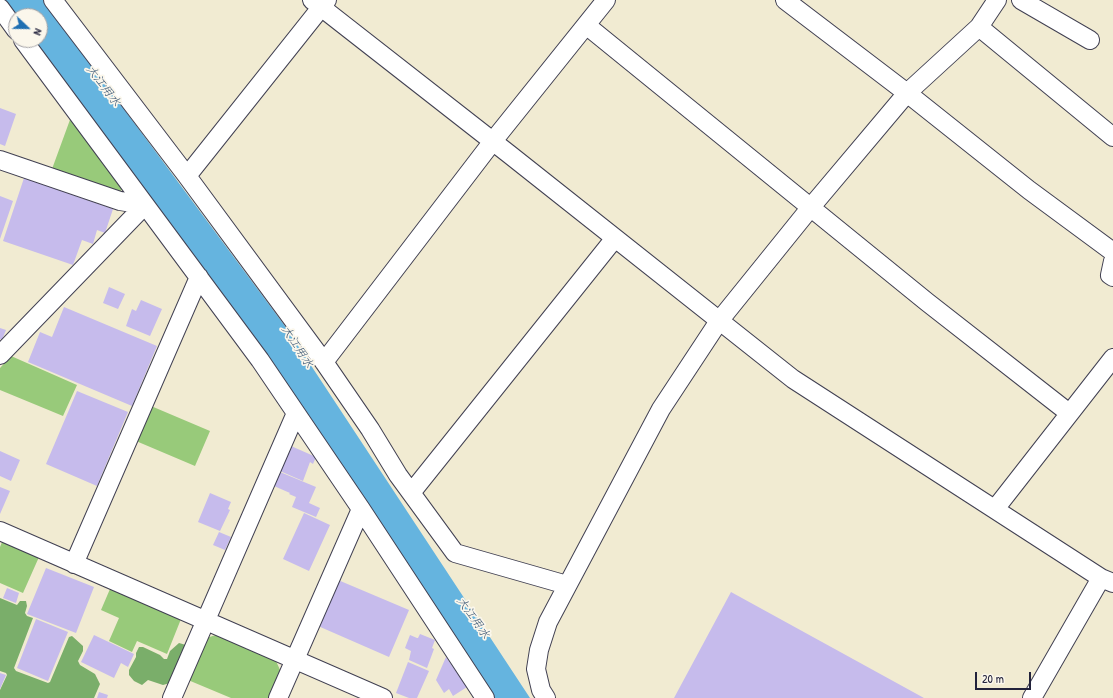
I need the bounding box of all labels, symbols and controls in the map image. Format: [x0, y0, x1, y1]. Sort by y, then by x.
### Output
north arrow [8, 8, 48, 48]
text: N [31, 27, 46, 37]
water label: 大江用水 [83, 62, 123, 110]
water label: 大江用水 [278, 323, 316, 371]
water label: 大江用水 [453, 594, 493, 642]
scale bar [977, 664, 1033, 690]
text: 20 m [982, 670, 1004, 687]

